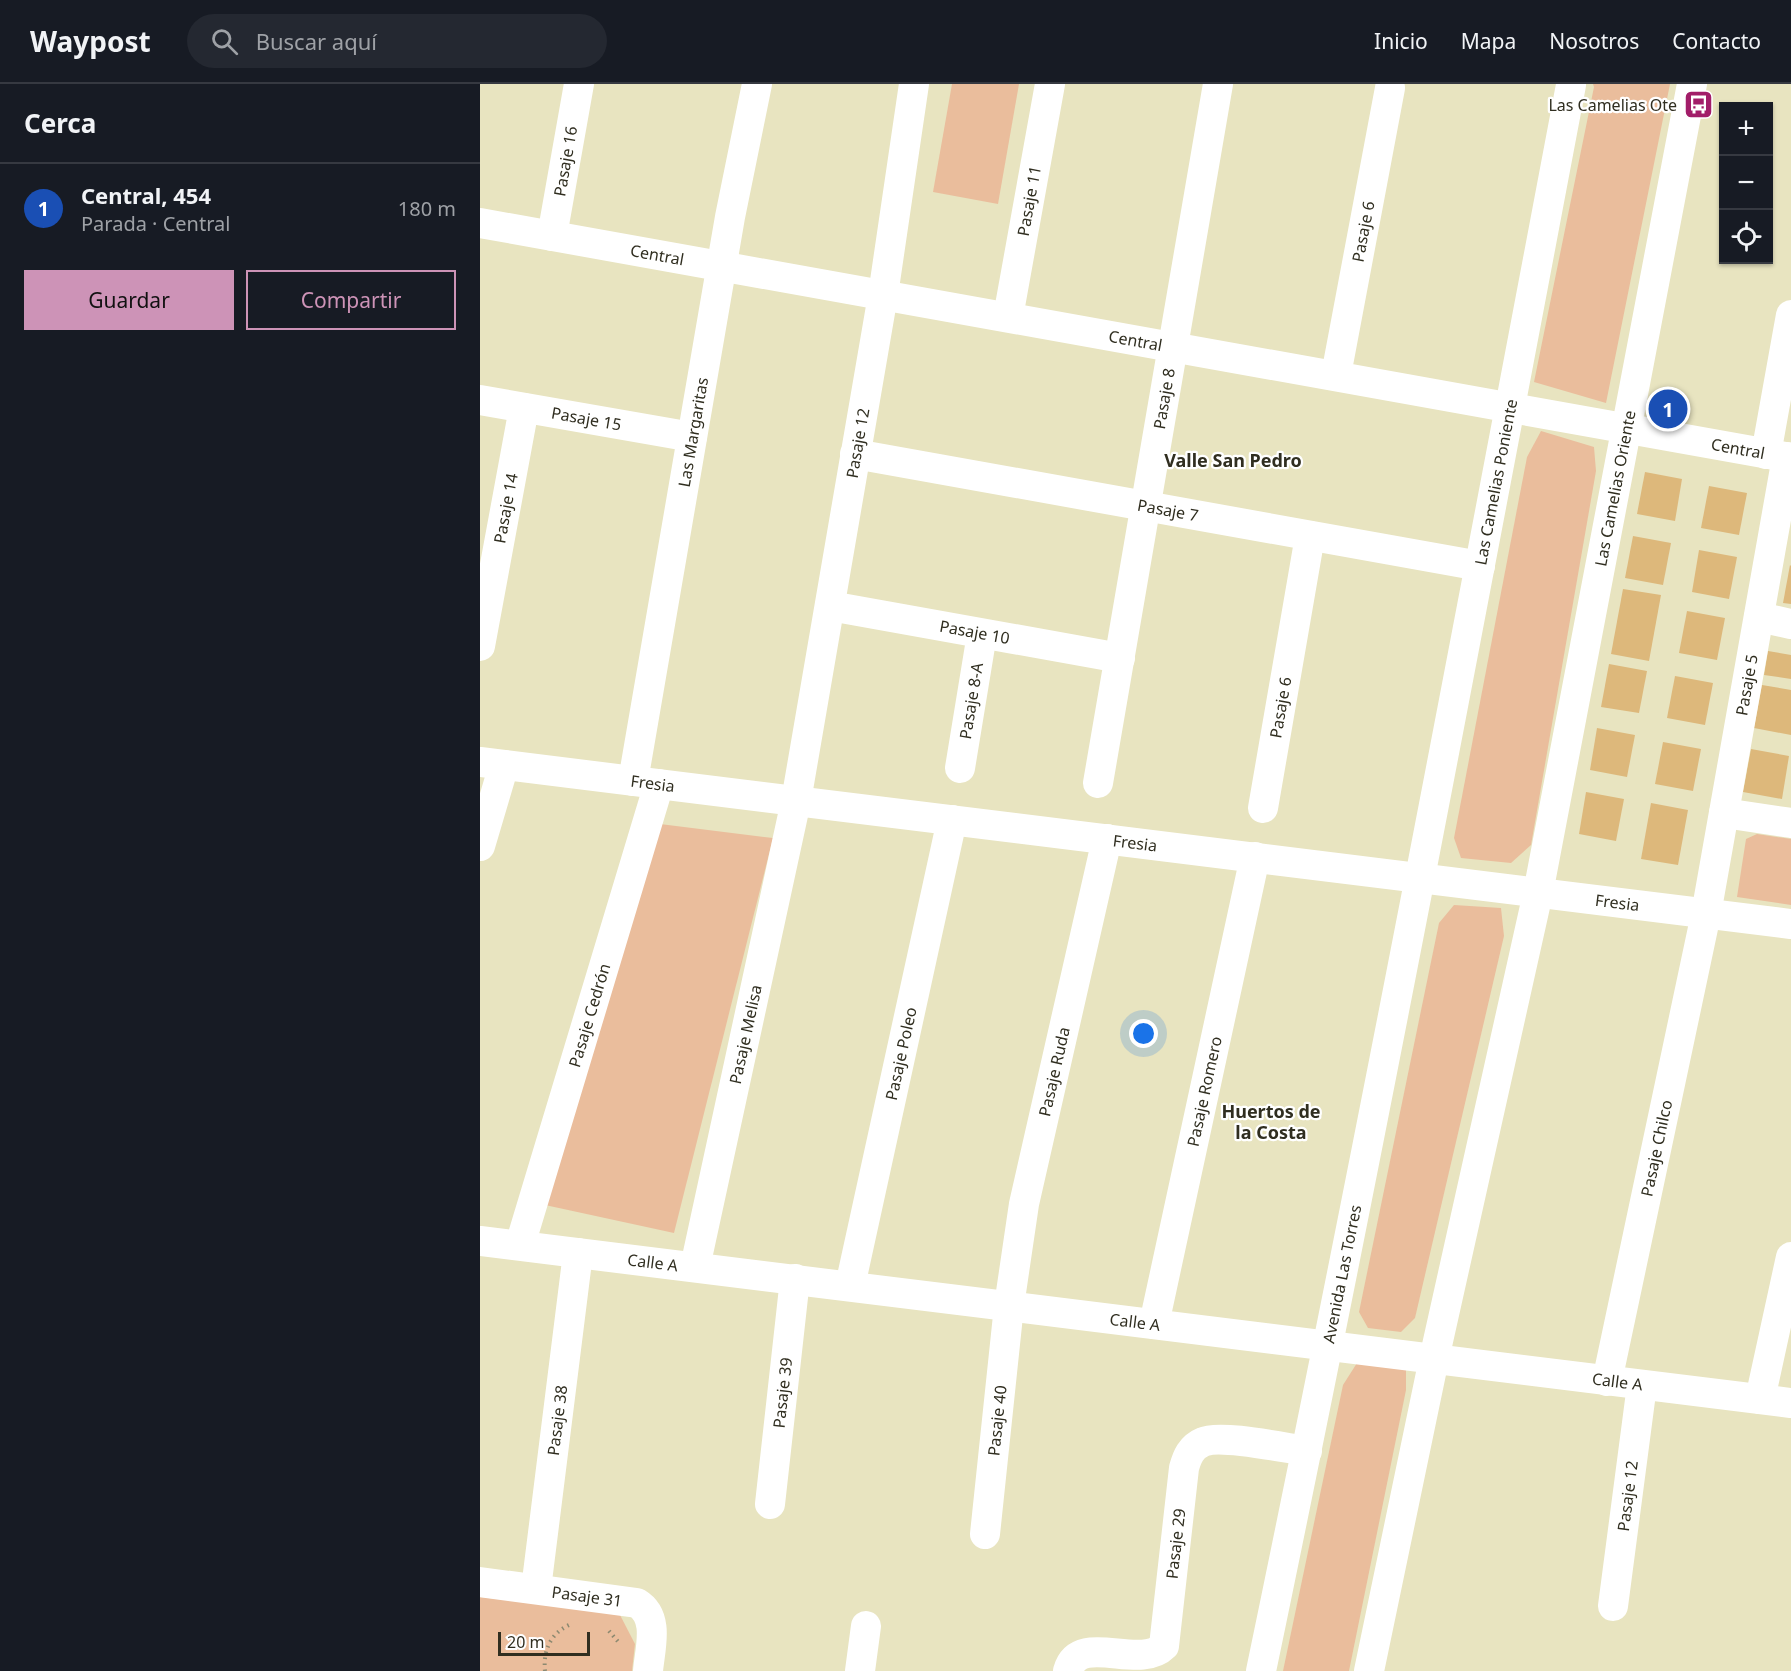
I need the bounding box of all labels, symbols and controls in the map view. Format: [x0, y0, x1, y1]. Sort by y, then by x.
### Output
search box [187, 14, 607, 68]
text: Waypost [30, 22, 151, 60]
icon: search [208, 25, 241, 58]
text: Buscar aquí [256, 26, 377, 56]
text: Inicio [1374, 27, 1428, 55]
text: Mapa [1461, 27, 1516, 55]
text: Nosotros [1549, 27, 1639, 55]
text: Contacto [1672, 27, 1761, 55]
bus stop icon: Las Camelias Ote [1682, 89, 1714, 121]
place label: Las Camelias Ote [1548, 94, 1677, 116]
map controls [1719, 102, 1773, 264]
button: + [1719, 102, 1773, 156]
text: Cerca [24, 105, 96, 141]
street label: Pasaje 16 [548, 124, 582, 198]
button: − [1719, 156, 1773, 210]
street label: Pasaje 11 [1012, 164, 1046, 238]
text: Central, 454 [81, 180, 211, 210]
text: 1 [38, 195, 49, 222]
text: 180 m [398, 195, 456, 222]
street label: Pasaje 6 [1346, 199, 1380, 264]
text: Parada · Central [81, 210, 230, 237]
button: locate [1719, 210, 1773, 264]
street label: Central [629, 239, 686, 270]
button: Guardar [24, 270, 234, 330]
button: Compartir [246, 270, 456, 330]
street label: Central [1107, 325, 1164, 356]
street label: Pasaje 8 [1148, 366, 1180, 431]
street label: Las Margaritas [673, 375, 713, 489]
pin: 1 [1648, 386, 1688, 432]
street label: Las Camelias Poniente [1469, 397, 1522, 567]
street label: Pasaje 15 [550, 402, 623, 436]
street label: Pasaje 12 [841, 406, 874, 480]
street label: Las Camelias Oriente [1589, 409, 1641, 568]
street label: Central [1709, 433, 1767, 464]
district label: Valle San Pedro [1164, 448, 1302, 472]
street label: Pasaje 14 [488, 471, 523, 545]
street label: Pasaje 7 [1136, 494, 1200, 526]
street label: Pasaje 10 [938, 615, 1012, 649]
street label: Pasaje 5 [1730, 653, 1763, 717]
street label: Pasaje 8-A [954, 660, 988, 741]
street label: Pasaje 6 [1264, 675, 1296, 740]
street label: Fresia [629, 770, 676, 797]
street label: Fresia [1112, 829, 1158, 857]
street label: Fresia [1594, 889, 1641, 916]
street label: Pasaje Cedrón [563, 961, 615, 1070]
street label: Pasaje Melisa [724, 983, 767, 1086]
street label: Pasaje Poleo [880, 1005, 922, 1102]
your location [1129, 1019, 1158, 1048]
street label: Pasaje Ruda [1033, 1025, 1075, 1119]
street label: Pasaje Romero [1182, 1034, 1227, 1149]
street label: Pasaje Chilco [1635, 1098, 1677, 1199]
district label: Huertos de la Costa [1221, 1099, 1321, 1144]
street label: Avenida Las Torres [1317, 1203, 1366, 1345]
street label: Calle A [626, 1248, 680, 1276]
street label: Calle A [1108, 1308, 1162, 1336]
street label: Pasaje 39 [768, 1356, 797, 1429]
street label: Calle A [1591, 1368, 1645, 1396]
street label: Pasaje 38 [542, 1384, 572, 1457]
street label: Pasaje 40 [982, 1384, 1012, 1457]
street label: Pasaje 12 [1612, 1459, 1643, 1533]
street label: Pasaje 29 [1161, 1507, 1190, 1580]
street label: Pasaje 31 [550, 1581, 624, 1612]
scale bar [498, 1629, 590, 1656]
text: 20 m [507, 1631, 544, 1653]

